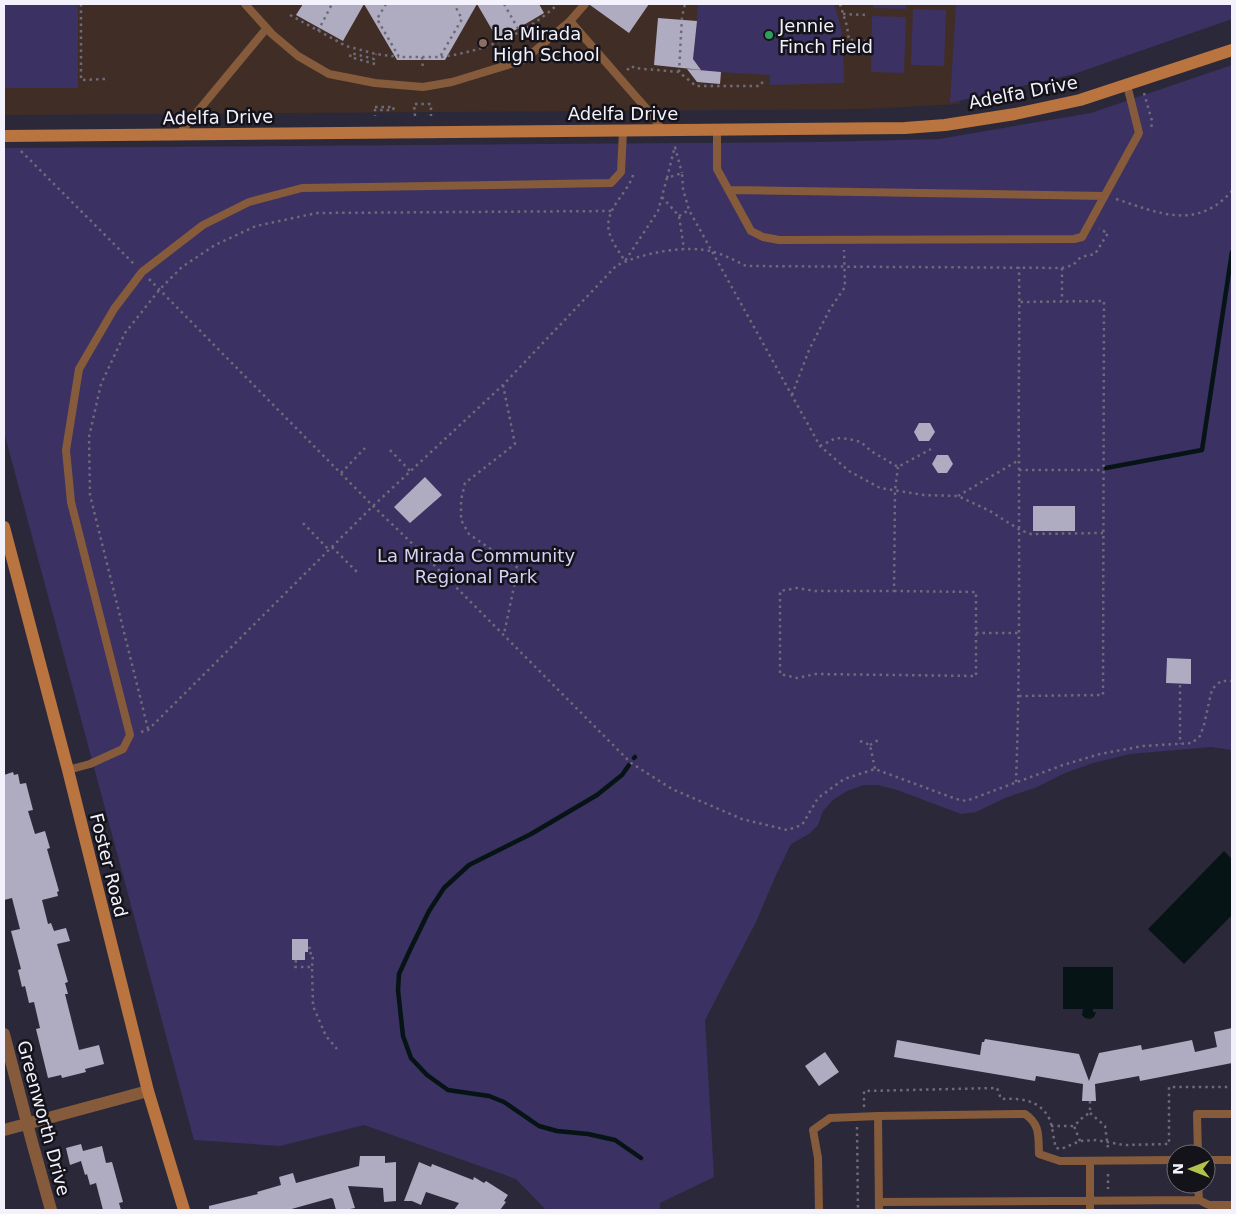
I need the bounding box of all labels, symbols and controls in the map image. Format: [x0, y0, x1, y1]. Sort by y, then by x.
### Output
place label: Jennie Finch Field [778, 15, 873, 57]
place label: La Mirada High School [493, 23, 600, 65]
marker: Jennie Finch Field [763, 29, 775, 41]
marker: La Mirada High School [477, 37, 489, 49]
street label: Adelfa Drive [967, 71, 1079, 113]
street label: Adelfa Drive [568, 103, 678, 124]
street label: Adelfa Drive [163, 106, 273, 128]
park label: La Mirada Community Regional Park [377, 545, 575, 587]
street label: Foster Road [86, 811, 132, 919]
street label: Greenworth Drive [13, 1038, 75, 1198]
north arrow [1166, 1144, 1216, 1194]
text: N [1170, 1163, 1186, 1175]

